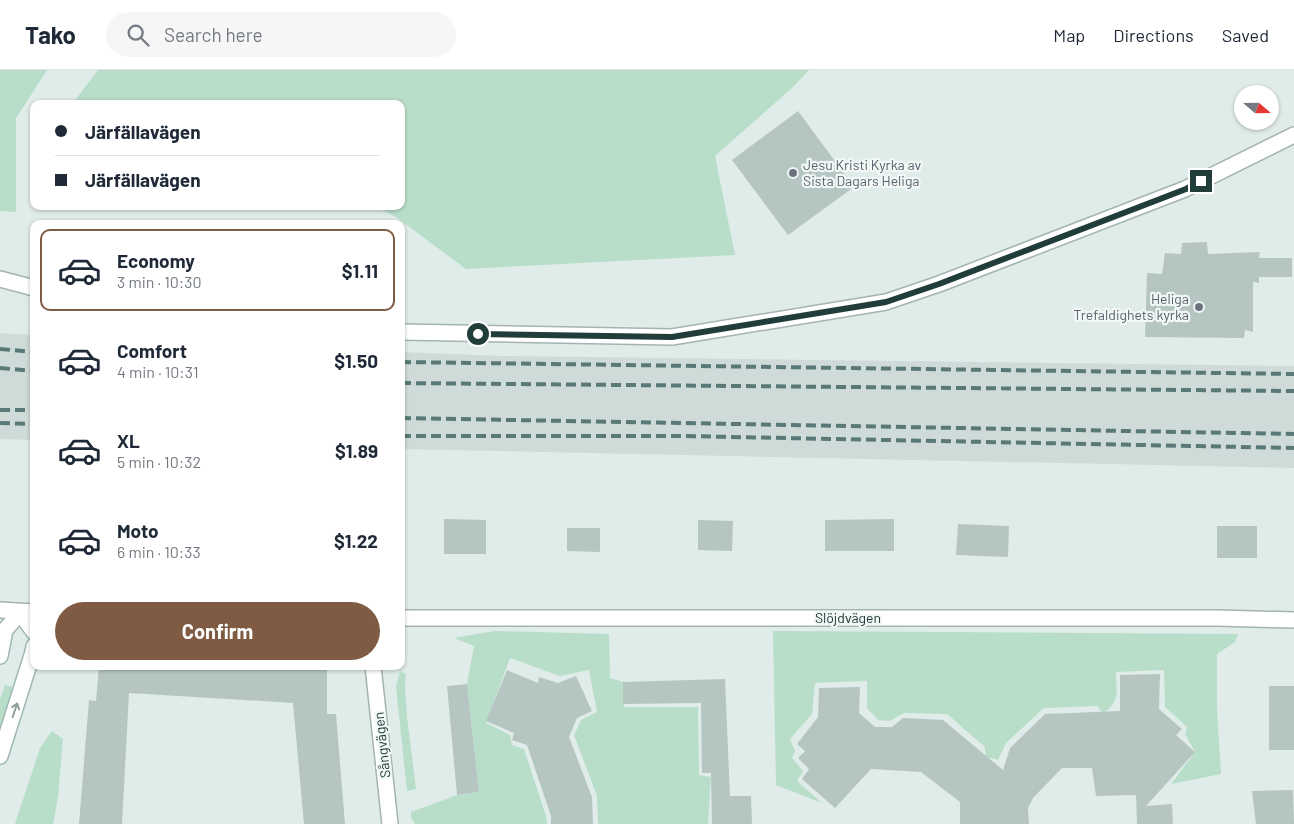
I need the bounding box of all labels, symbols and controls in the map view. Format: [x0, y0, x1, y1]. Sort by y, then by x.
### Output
search box [106, 12, 456, 57]
text: Tako [25, 20, 76, 49]
icon: search [124, 21, 152, 49]
text: Search here [164, 23, 263, 46]
text: Map [1053, 24, 1085, 46]
text: Directions [1113, 24, 1194, 46]
text: Saved [1222, 24, 1269, 46]
north arrow [1234, 85, 1279, 130]
map controls [1234, 85, 1279, 130]
text: Järfällavägen [85, 120, 201, 143]
place label: Jesu Kristi Kyrka av Sista Dagars Heliga [803, 156, 922, 189]
marker: Jesu Kristi Kyrka av Sista Dagars Heliga [787, 167, 799, 179]
text: Järfällavägen [85, 168, 201, 191]
route end [1190, 170, 1212, 192]
icon: car [57, 248, 102, 293]
text: Economy [117, 249, 195, 272]
text: $1.11 [342, 259, 378, 282]
text: 3 min · 10:30 [117, 272, 201, 291]
place label: Heliga Trefaldighets kyrka [1074, 290, 1189, 323]
marker: Heliga Trefaldighets kyrka [1193, 301, 1205, 313]
route start [467, 323, 489, 345]
icon: car [57, 338, 102, 383]
text: Comfort [117, 339, 187, 362]
text: $1.50 [334, 349, 378, 372]
text: 4 min · 10:31 [117, 362, 199, 381]
icon: car [57, 428, 102, 473]
text: XL [117, 429, 140, 452]
text: $1.89 [335, 439, 378, 462]
text: 5 min · 10:32 [117, 452, 201, 471]
icon: car [57, 518, 102, 563]
text: Moto [117, 519, 159, 542]
text: $1.22 [334, 529, 378, 552]
text: 6 min · 10:33 [117, 542, 201, 561]
button: Confirm [55, 602, 380, 660]
street label: Slöjdvägen [815, 609, 881, 626]
one-way arrow [10, 702, 20, 718]
street label: Sångvägen [370, 711, 393, 779]

